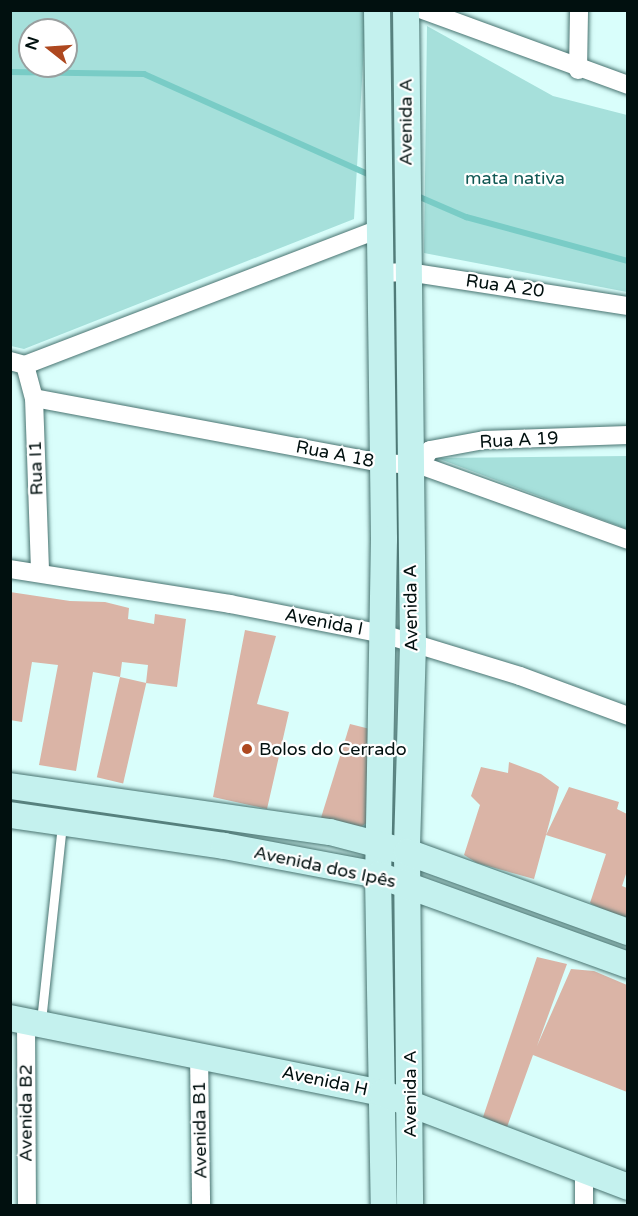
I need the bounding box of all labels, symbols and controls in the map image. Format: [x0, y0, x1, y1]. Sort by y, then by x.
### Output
north arrow [18, 18, 78, 78]
text: N [21, 34, 44, 52]
street label: Avenida A [395, 78, 417, 166]
park label: mata nativa [465, 167, 565, 189]
street label: Rua A 20 [464, 270, 546, 302]
street label: Rua A 19 [479, 427, 559, 453]
street label: Rua A 18 [294, 436, 376, 472]
street label: Rua I1 [24, 440, 48, 496]
street label: Avenida A [399, 564, 423, 652]
street label: Avenida I [283, 604, 365, 640]
place label: Bolos do Cerrado [259, 738, 407, 760]
marker: Bolos do Cerrado [240, 742, 254, 756]
street label: Avenida dos Ipês [252, 841, 398, 893]
street label: Avenida A [399, 1050, 421, 1138]
street label: Avenida H [280, 1061, 370, 1101]
street label: Avenida B2 [15, 1064, 37, 1162]
street label: Avenida B1 [188, 1081, 212, 1179]

